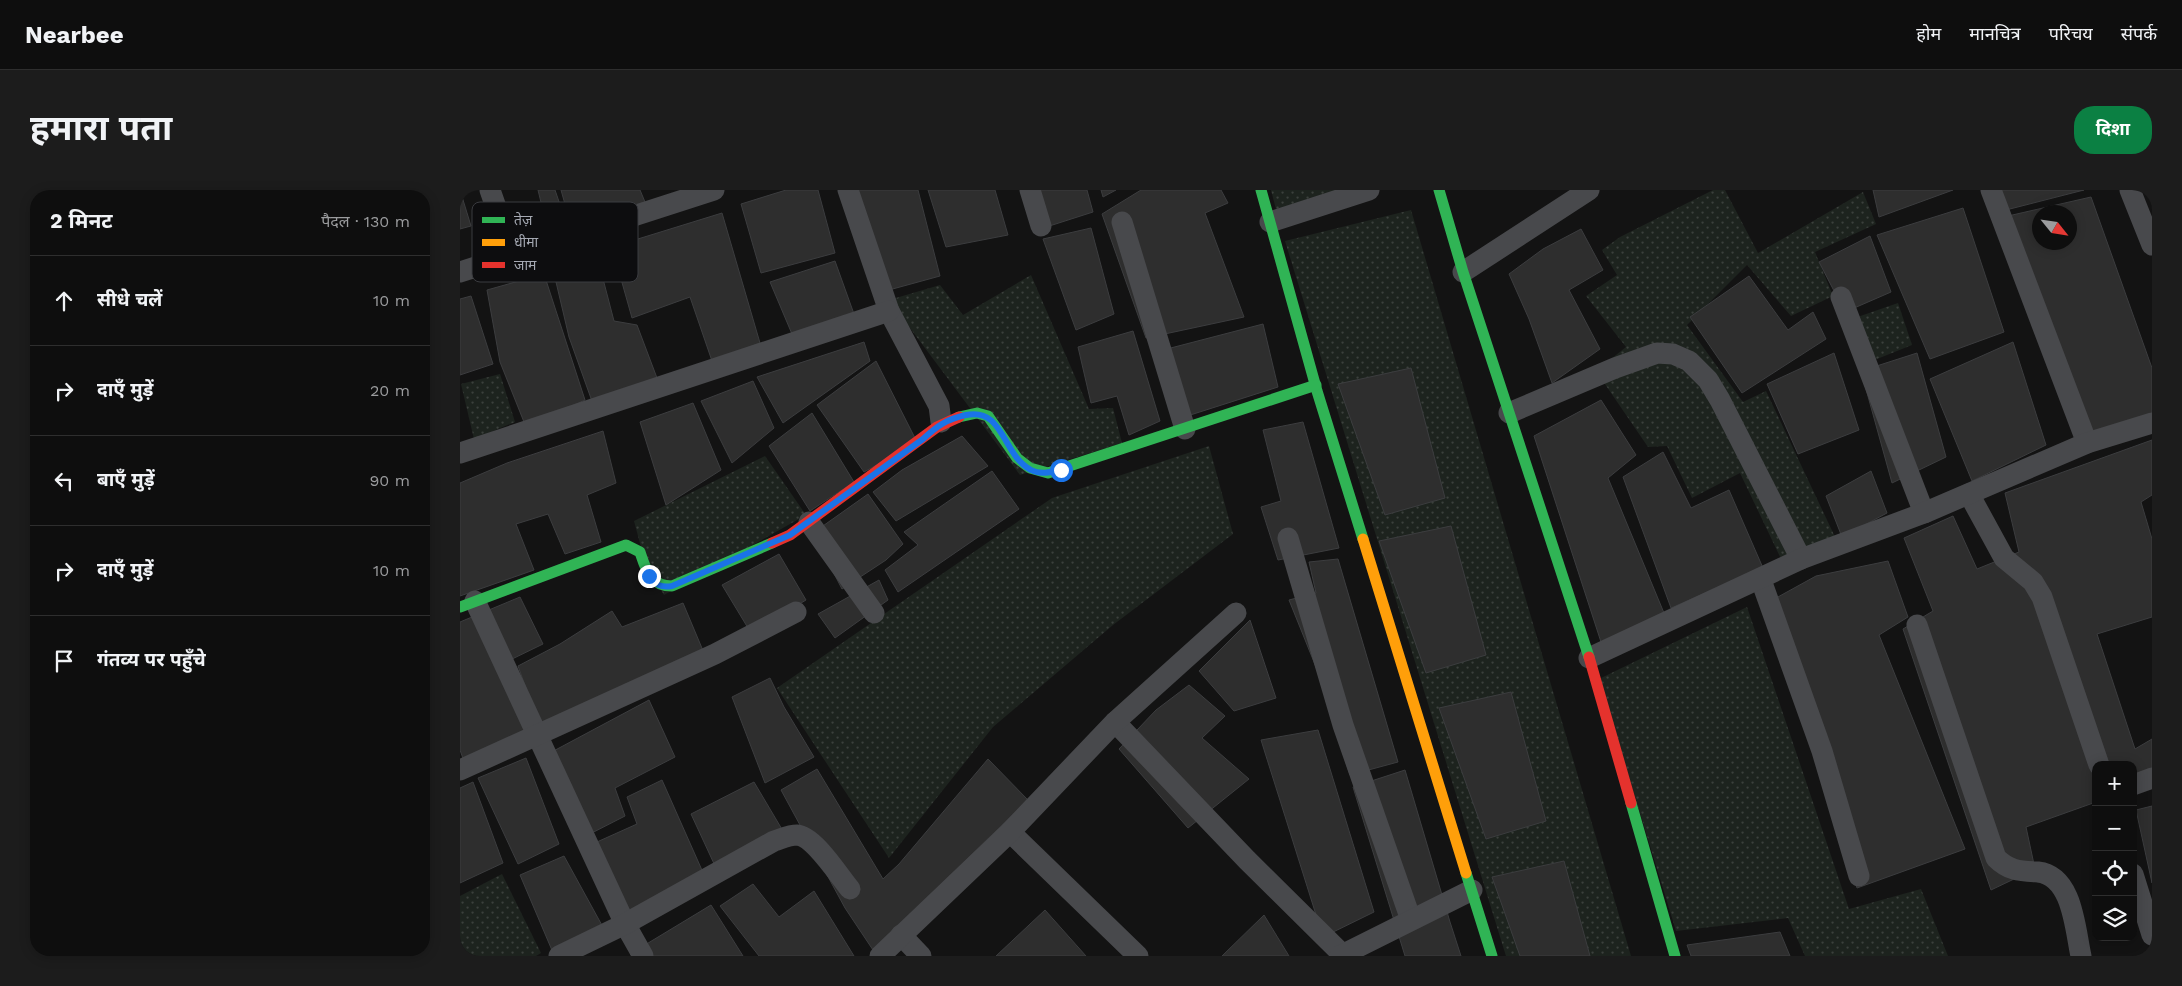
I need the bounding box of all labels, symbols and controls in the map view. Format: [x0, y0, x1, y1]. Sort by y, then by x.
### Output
text: Nearbee [25, 21, 124, 49]
text: होम [1916, 23, 1941, 44]
text: मानचित्र [1969, 23, 2021, 44]
text: परिचय [2049, 23, 2093, 44]
text: संपर्क [2121, 23, 2157, 44]
button: दिशा [2074, 106, 2152, 154]
text: हमारा पता [30, 107, 172, 149]
legend [472, 202, 638, 282]
north arrow [2032, 205, 2077, 250]
text: 2 मिनट [50, 208, 113, 233]
text: तेज़ [514, 211, 533, 228]
text: पैदल · 130 m [321, 212, 410, 231]
text: धीमा [514, 234, 539, 250]
text: जाम [514, 257, 537, 273]
icon: ahead [50, 287, 78, 315]
text: सीधे चलें [97, 288, 162, 311]
text: 10 m [373, 291, 410, 310]
icon: right [50, 377, 78, 405]
text: दाएँ मुड़ें [97, 378, 153, 401]
text: 20 m [370, 381, 410, 400]
route start [1050, 459, 1073, 482]
icon: left [50, 467, 78, 495]
text: बाएँ मुड़ें [97, 468, 155, 491]
text: 90 m [369, 471, 410, 490]
icon: right [50, 557, 78, 585]
text: दाएँ मुड़ें [97, 558, 153, 581]
text: 10 m [373, 561, 410, 580]
route end [638, 565, 661, 588]
icon: arrive [50, 647, 78, 675]
text: गंतव्य पर पहुँचे [97, 648, 206, 671]
map controls [2092, 761, 2137, 941]
button: + [2092, 761, 2137, 806]
button: − [2092, 806, 2137, 851]
button: locate [2092, 851, 2137, 896]
button: layers [2092, 896, 2137, 941]

